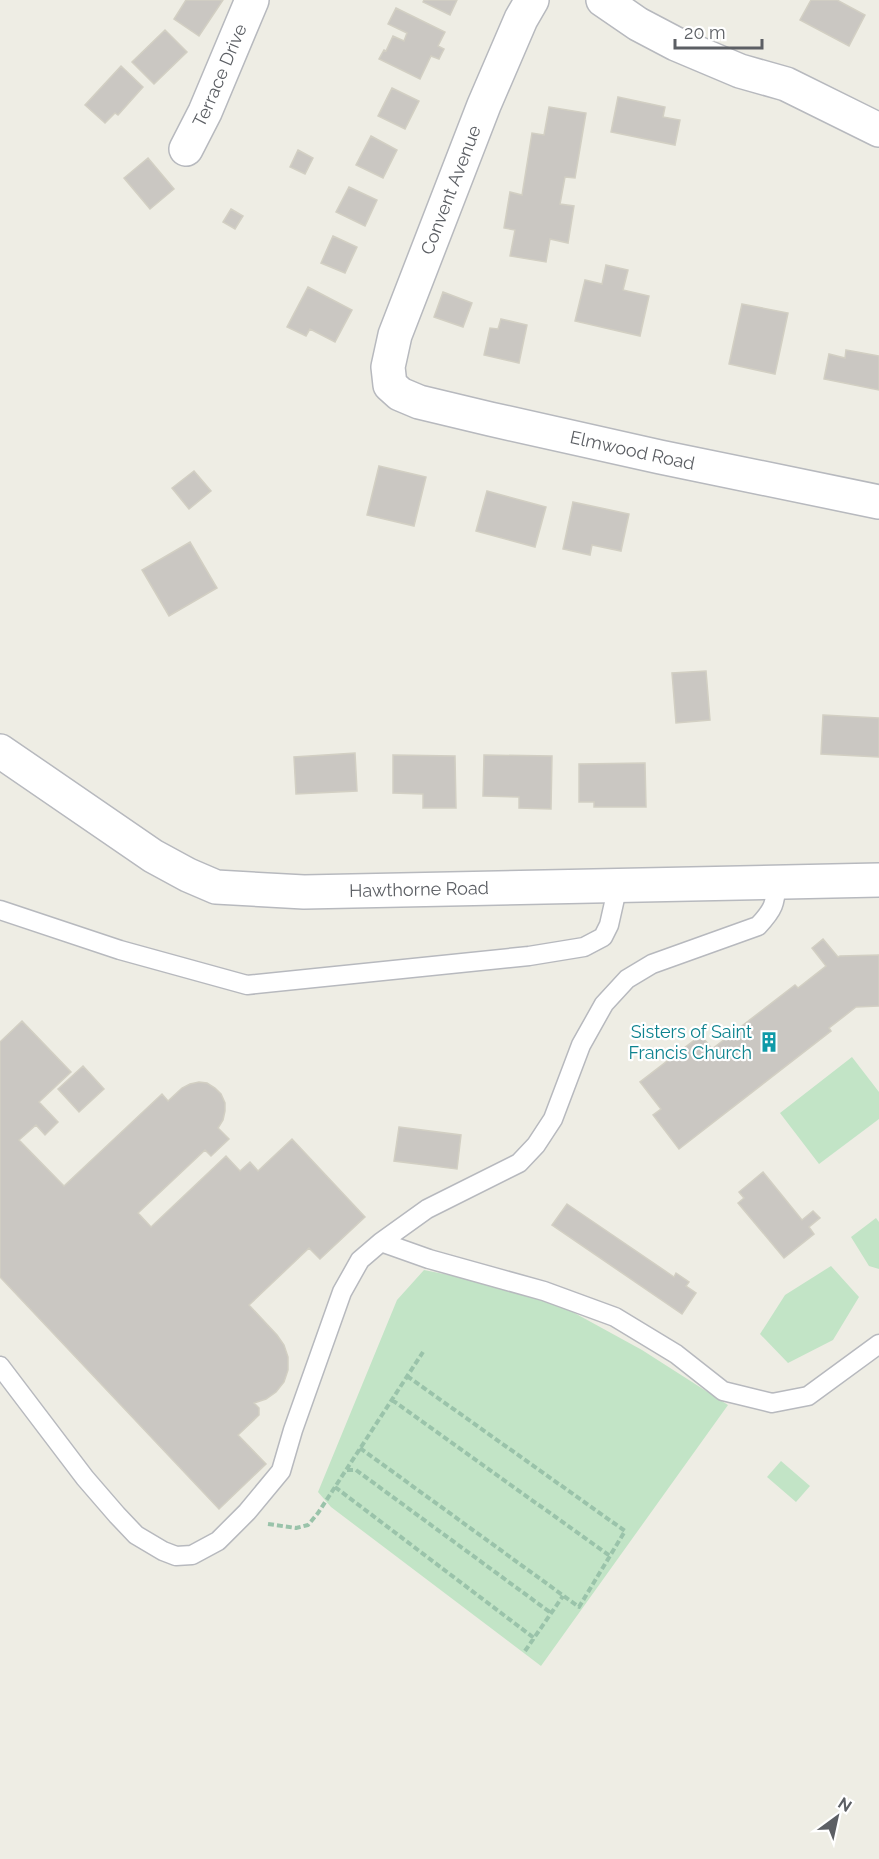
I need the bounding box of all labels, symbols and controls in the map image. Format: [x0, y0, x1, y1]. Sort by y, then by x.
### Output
scale bar [675, 12, 762, 50]
street label: Terrace Drive [188, 20, 251, 130]
text: 20 m [684, 22, 726, 43]
street label: Convent Avenue [416, 122, 485, 257]
street label: Elmwood Road [568, 426, 697, 474]
street label: Hawthorne Road [349, 877, 489, 901]
place label: Sisters of Saint Francis Church [628, 1021, 752, 1063]
building icon: Sisters of Saint Francis Church [757, 1030, 781, 1054]
north arrow [807, 1787, 867, 1847]
text: N [835, 1794, 855, 1816]

